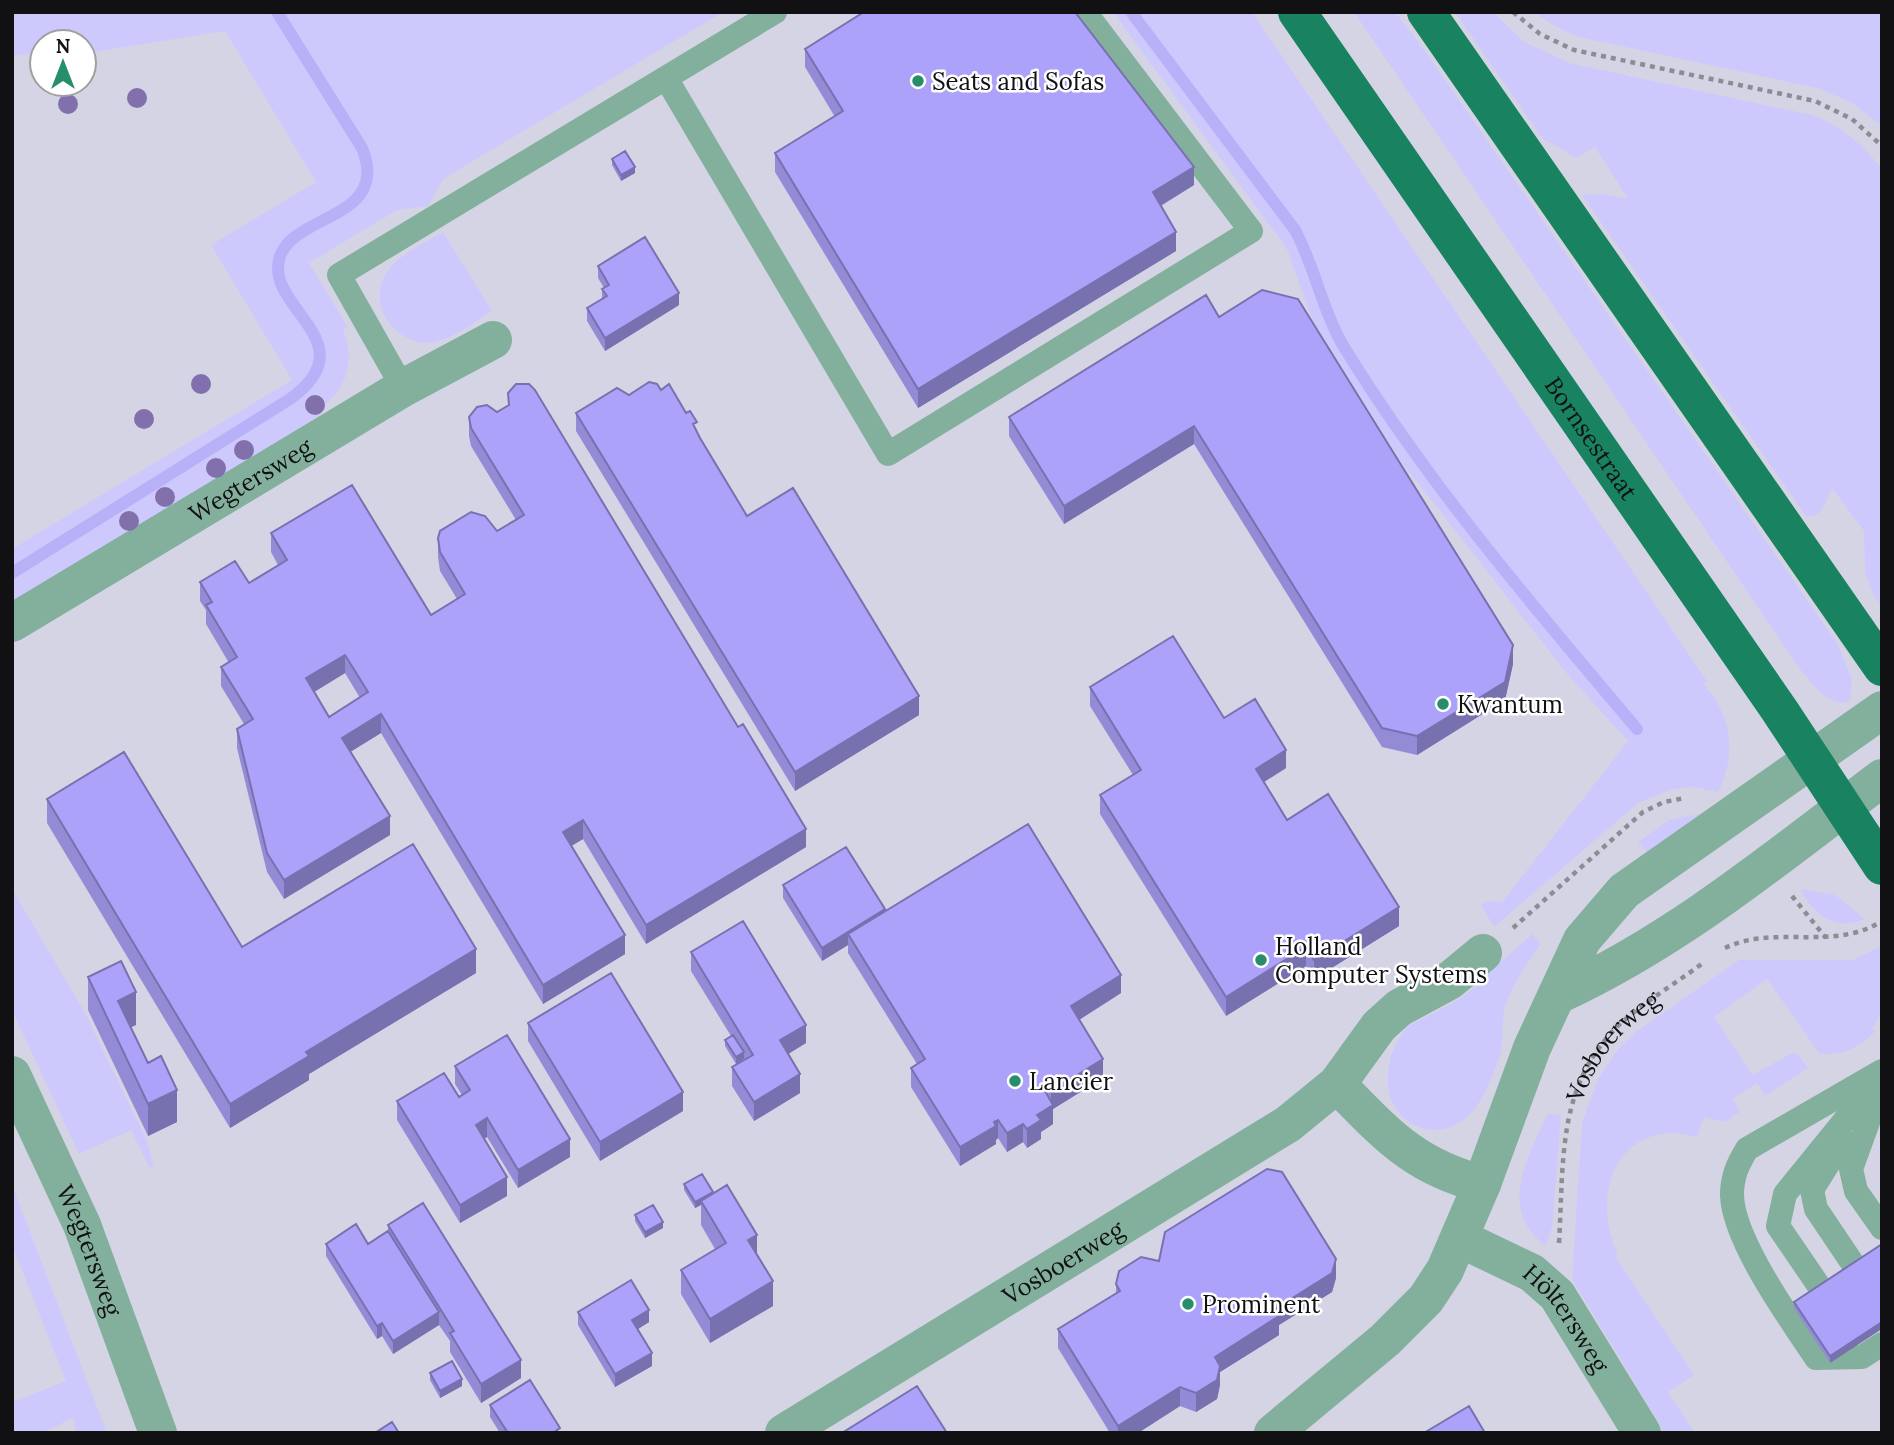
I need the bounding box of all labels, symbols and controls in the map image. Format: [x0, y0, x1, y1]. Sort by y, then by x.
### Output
north arrow [28, 28, 98, 98]
text: N [56, 34, 71, 58]
place label: Seats and Sofas [932, 66, 1104, 97]
marker: Seats and Sofas [910, 73, 926, 89]
street label: Bornsestraat [1538, 371, 1645, 506]
street label: Wegtersweg [183, 431, 318, 529]
place label: Kwantum [1457, 689, 1563, 720]
marker: Kwantum [1435, 696, 1451, 712]
place label: Holland Computer Systems [1275, 931, 1487, 990]
marker: Holland Computer Systems [1253, 952, 1269, 968]
street label: Vosboerweg [1558, 983, 1666, 1106]
place label: Lancier [1029, 1066, 1114, 1097]
marker: Lancier [1007, 1073, 1023, 1089]
street label: Wegtersweg [50, 1180, 130, 1321]
street label: Vosboerweg [996, 1213, 1130, 1312]
street label: Höltersweg [1517, 1257, 1617, 1379]
place label: Prominent [1202, 1289, 1321, 1320]
marker: Prominent [1180, 1296, 1196, 1312]

